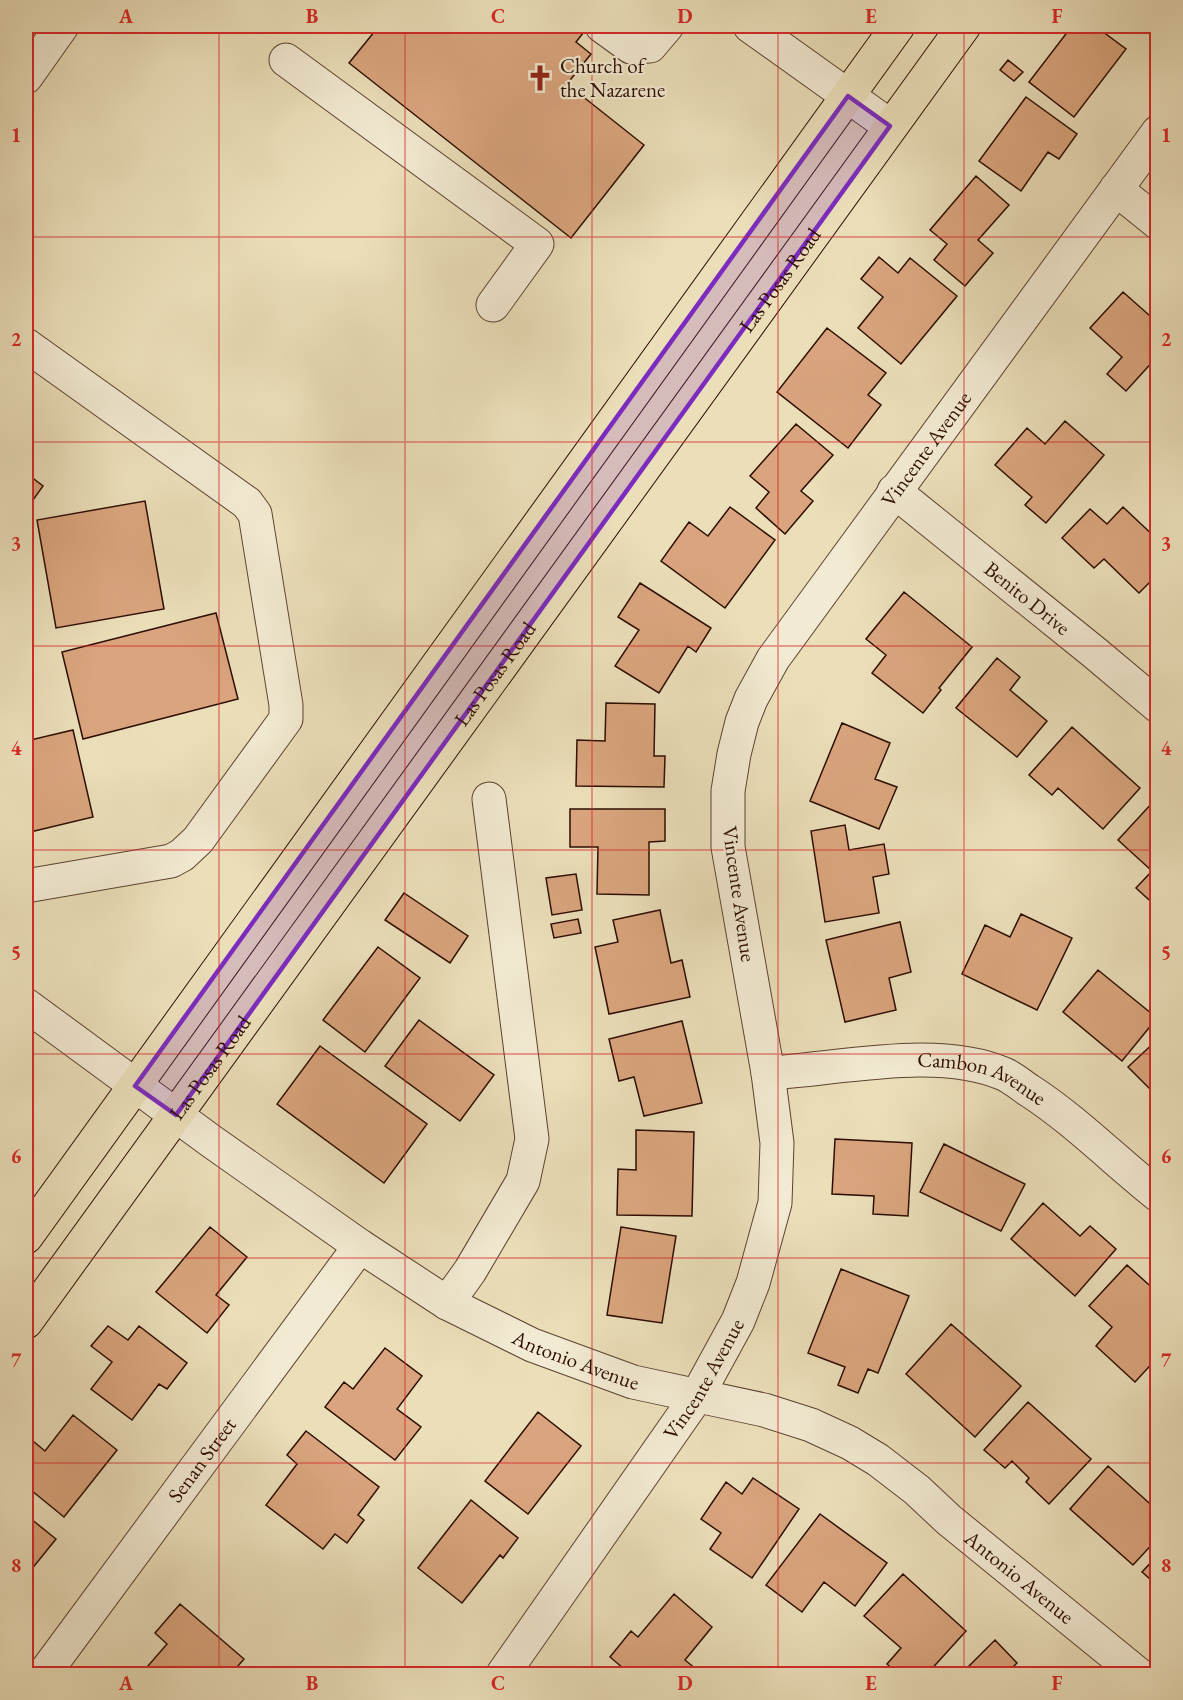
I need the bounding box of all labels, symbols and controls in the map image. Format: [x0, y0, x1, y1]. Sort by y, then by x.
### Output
text: A [118, 3, 134, 29]
text: B [306, 3, 318, 29]
text: C [491, 3, 505, 29]
text: D [677, 3, 693, 29]
text: E [865, 3, 877, 29]
text: F [1052, 3, 1063, 29]
place label: Church of the Nazarene [560, 52, 665, 103]
church icon: Church of the Nazarene [525, 63, 555, 93]
text: 1 [11, 122, 21, 148]
text: 1 [1161, 122, 1171, 148]
street label: Las Posas Road [733, 222, 827, 338]
text: 2 [11, 326, 22, 352]
text: 2 [1161, 326, 1172, 352]
street label: Vincente Avenue [875, 386, 977, 512]
text: 3 [11, 530, 21, 556]
text: 3 [1161, 530, 1171, 556]
street label: Benito Drive [979, 555, 1076, 641]
street label: Las Posas Road [448, 616, 542, 731]
text: 4 [11, 735, 22, 761]
text: 4 [1161, 735, 1172, 761]
street label: Vincente Avenue [717, 824, 762, 963]
text: 5 [11, 939, 21, 965]
text: 5 [1161, 939, 1171, 965]
street label: Las Posas Road [163, 1009, 257, 1125]
street label: Cambon Avenue [917, 1046, 1052, 1111]
text: 6 [11, 1143, 22, 1169]
text: 6 [1161, 1143, 1172, 1169]
street label: Vincente Avenue [657, 1314, 750, 1445]
street label: Antonio Avenue [507, 1323, 641, 1396]
text: 7 [11, 1347, 22, 1373]
text: 7 [1161, 1347, 1172, 1373]
street label: Senan Street [161, 1412, 242, 1508]
street label: Antonio Avenue [958, 1524, 1080, 1630]
text: 8 [11, 1552, 21, 1578]
text: 8 [1161, 1552, 1171, 1578]
text: A [118, 1670, 134, 1696]
text: B [306, 1670, 318, 1696]
text: C [491, 1670, 505, 1696]
text: D [677, 1670, 693, 1696]
text: E [865, 1670, 877, 1696]
text: F [1052, 1670, 1063, 1696]

